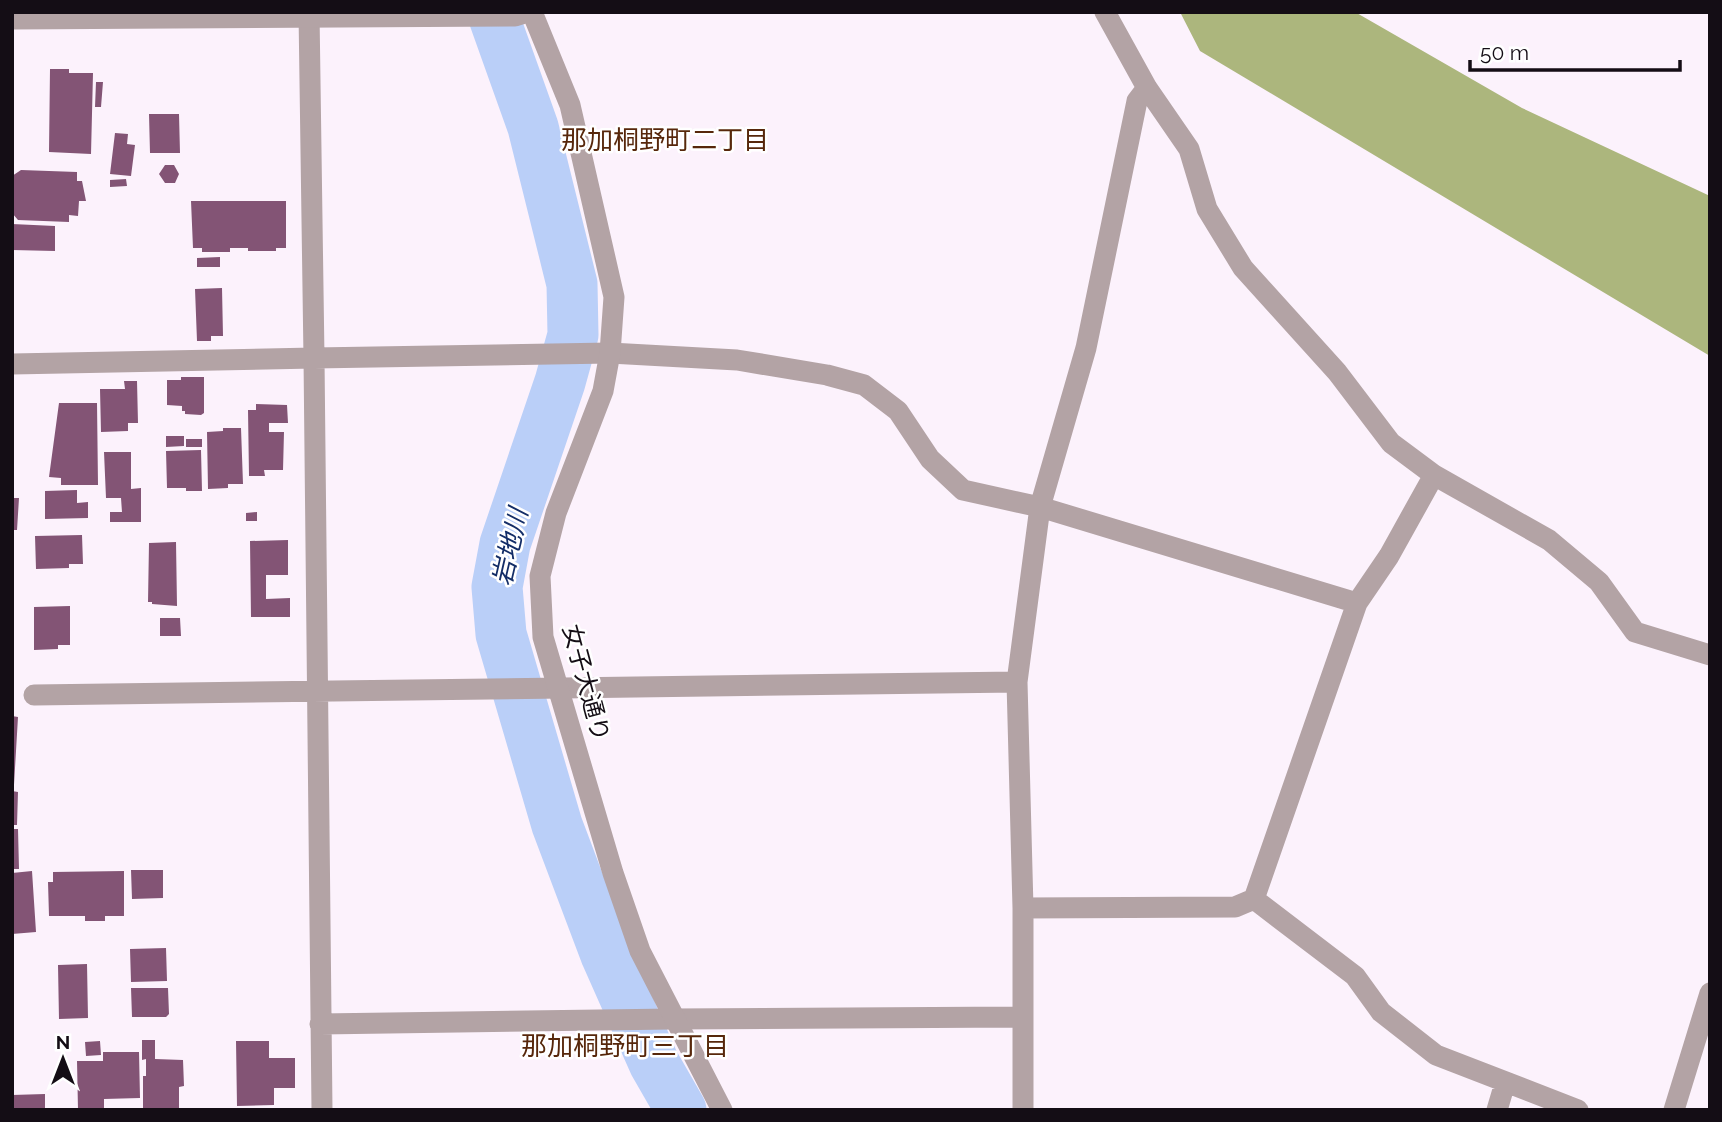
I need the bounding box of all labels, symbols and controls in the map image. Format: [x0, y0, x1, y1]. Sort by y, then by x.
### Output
scale bar [1470, 28, 1680, 72]
text: 50 m [1480, 40, 1529, 65]
district label: 那加桐野町二丁目 [561, 125, 769, 155]
water label: 岩地川 [487, 503, 534, 588]
street label: 女子大通り [557, 621, 616, 745]
north arrow [28, 1024, 98, 1094]
text: N [56, 1031, 70, 1053]
district label: 那加桐野町三丁目 [521, 1031, 729, 1061]

